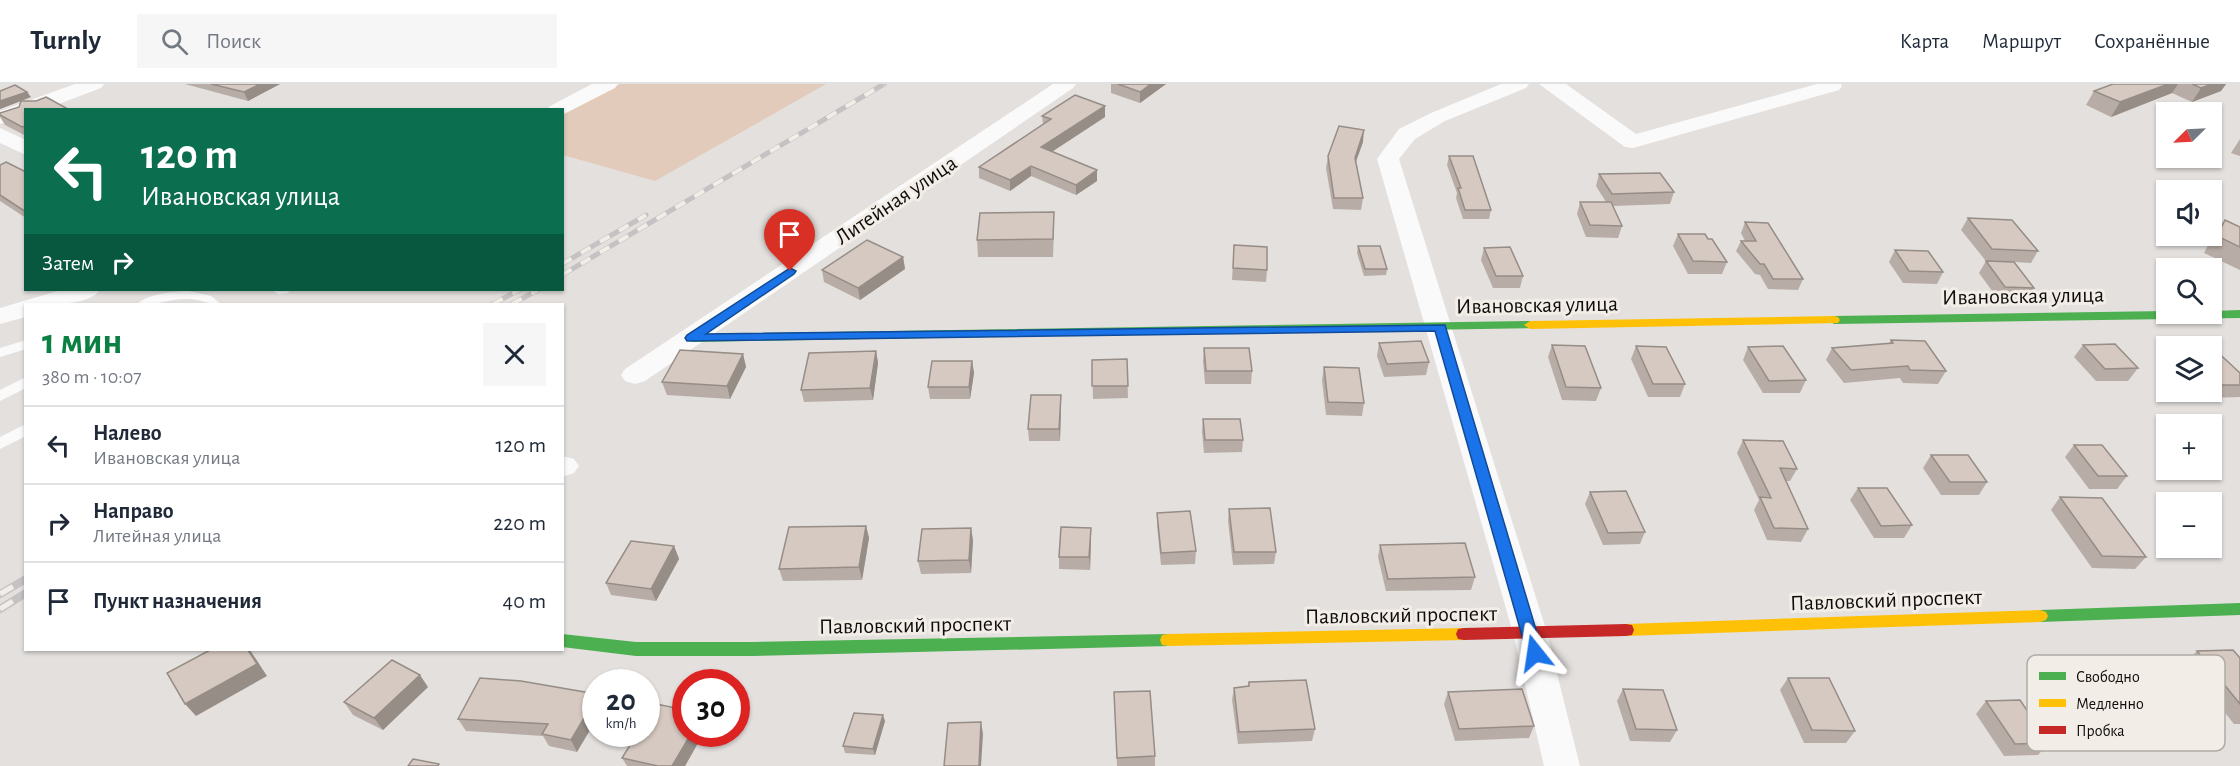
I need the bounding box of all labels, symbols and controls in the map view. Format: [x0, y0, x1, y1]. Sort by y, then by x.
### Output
search box [137, 14, 557, 68]
icon: search [158, 25, 191, 58]
text: Turnly [30, 27, 101, 55]
text: Поиск [206, 30, 261, 52]
text: Карта [1900, 31, 1949, 52]
text: Маршрут [1982, 31, 2061, 52]
text: Сохранённые [2094, 31, 2210, 52]
north arrow [2156, 102, 2222, 168]
map controls [2156, 102, 2222, 558]
icon: left [42, 132, 120, 210]
text: 120 m [141, 134, 238, 176]
street label: Литейная улица [831, 151, 961, 249]
button: sound [2156, 180, 2222, 246]
text: Ивановская улица [141, 183, 340, 210]
pin [764, 209, 815, 271]
icon: arrive [773, 218, 806, 251]
icon: right [106, 246, 139, 279]
text: Затем [42, 252, 94, 274]
button: search [2156, 258, 2222, 324]
street label: Ивановская улица [1942, 284, 2104, 308]
street label: Ивановская улица [1456, 293, 1618, 317]
button: close [483, 323, 546, 386]
text: 1 мин [42, 324, 122, 360]
button: layers [2156, 336, 2222, 402]
text: 380 m · 10:07 [42, 367, 142, 387]
button: + [2156, 414, 2222, 480]
text: Налево [93, 422, 162, 444]
icon: left [42, 429, 75, 462]
text: 120 m [496, 434, 546, 456]
text: Ивановская улица [93, 448, 241, 468]
button: − [2156, 492, 2222, 558]
text: Направо [93, 500, 174, 522]
icon: right [42, 507, 75, 540]
text: 220 m [493, 512, 546, 534]
text: Литейная улица [93, 526, 222, 546]
icon: arrive [42, 585, 75, 618]
street label: Павловский проспект [1790, 586, 1983, 614]
text: Пункт назначения [93, 590, 262, 612]
text: 40 m [503, 590, 546, 612]
street label: Павловский проспект [1305, 602, 1498, 628]
street label: Павловский проспект [819, 612, 1012, 638]
position arrow [1503, 621, 1567, 685]
legend [2027, 655, 2225, 751]
speed limit sign: 30 [672, 669, 750, 747]
text: Свободно [2076, 669, 2140, 685]
text: 20 [606, 686, 636, 716]
text: Медленно [2076, 696, 2144, 712]
text: km/h [606, 716, 636, 731]
text: Пробка [2076, 723, 2125, 739]

